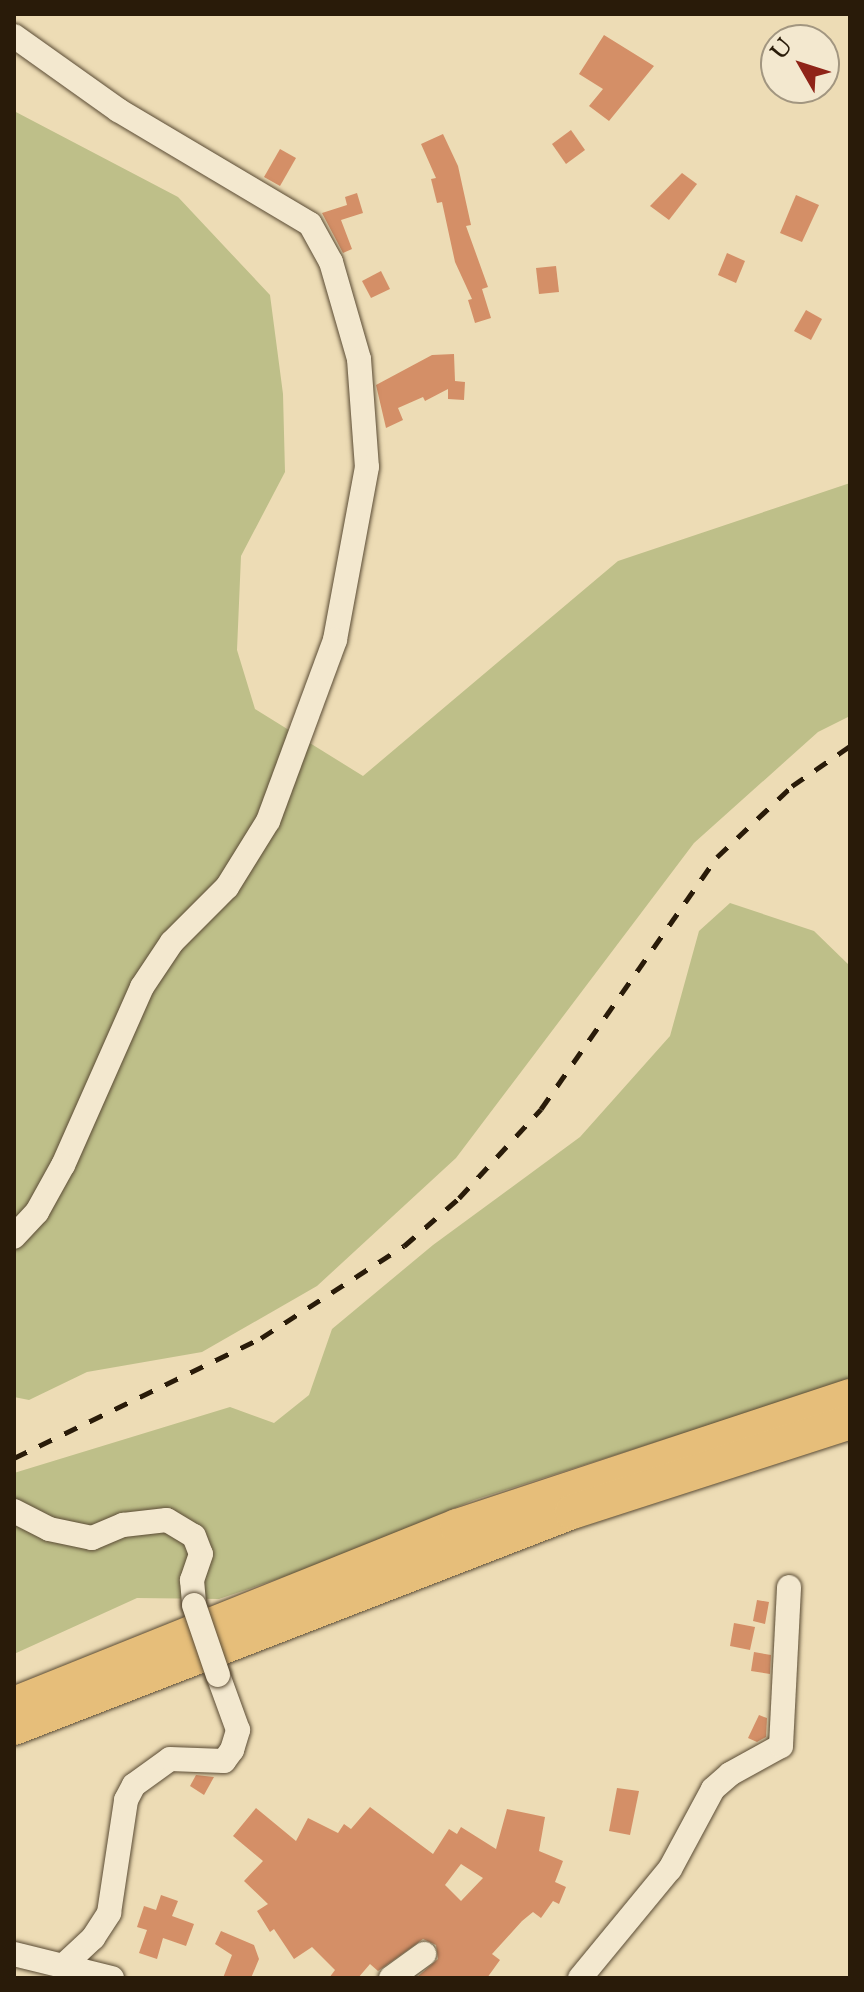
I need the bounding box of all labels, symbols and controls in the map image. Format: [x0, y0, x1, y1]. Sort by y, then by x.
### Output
north arrow [760, 24, 840, 104]
text: U [765, 33, 801, 67]

